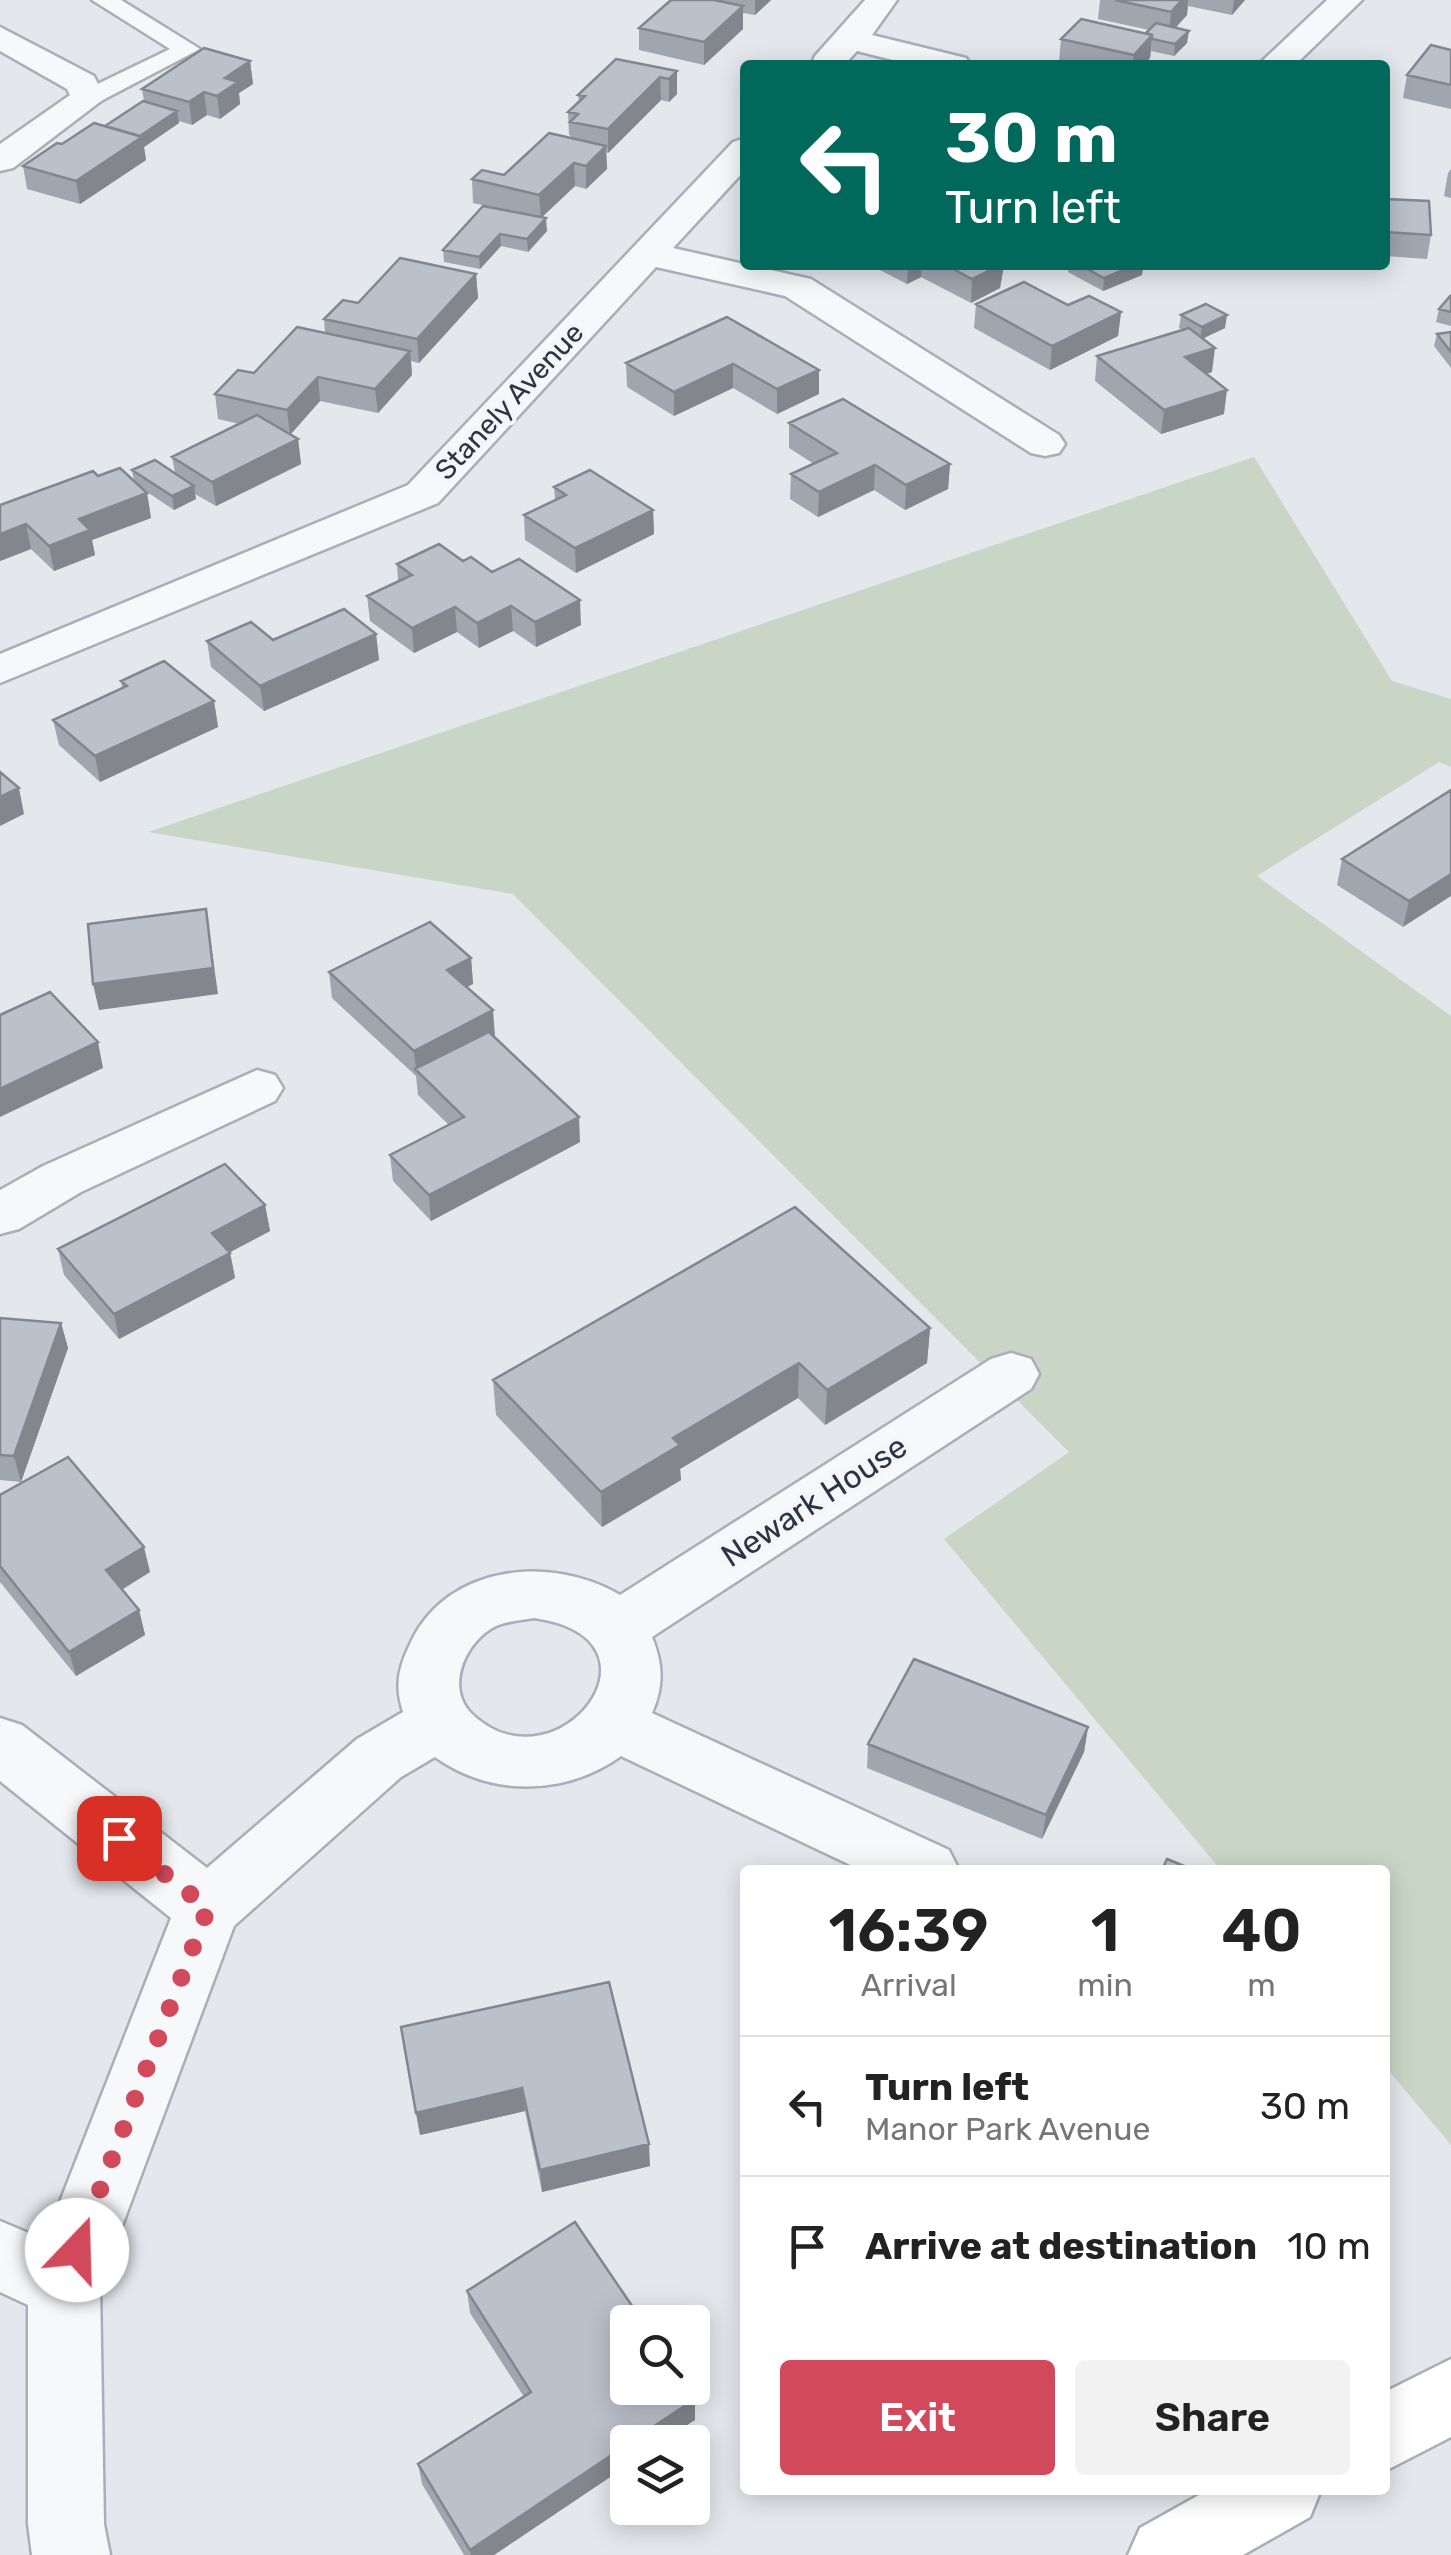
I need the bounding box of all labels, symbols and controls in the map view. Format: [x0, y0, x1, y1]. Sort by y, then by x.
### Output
text: 30 m [945, 97, 1118, 180]
icon: left [780, 100, 910, 230]
text: Turn left [945, 181, 1121, 234]
street label: Stanely Avenue [428, 316, 590, 487]
street label: Newark House [714, 1427, 914, 1575]
pin [77, 1796, 162, 1881]
icon: arrive [92, 1811, 147, 1866]
text: 16:39 [828, 1895, 989, 1966]
text: 1 [1091, 1895, 1120, 1966]
text: 40 [1221, 1895, 1302, 1966]
text: Arrival [861, 1966, 957, 2004]
text: min [1077, 1966, 1133, 2004]
text: m [1247, 1966, 1276, 2004]
text: Turn left [865, 2064, 1029, 2110]
icon: left [780, 2079, 835, 2134]
text: 30 m [1260, 2083, 1350, 2129]
text: Manor Park Avenue [865, 2110, 1150, 2148]
position arrow [25, 2198, 129, 2302]
icon: arrive [780, 2219, 835, 2274]
text: Arrive at destination [865, 2223, 1257, 2269]
text: 10 m [1287, 2223, 1371, 2269]
map controls [610, 2305, 710, 2525]
button: search [610, 2305, 710, 2405]
button: Exit [780, 2360, 1055, 2475]
button: Share [1075, 2360, 1350, 2475]
button: layers [610, 2425, 710, 2525]

